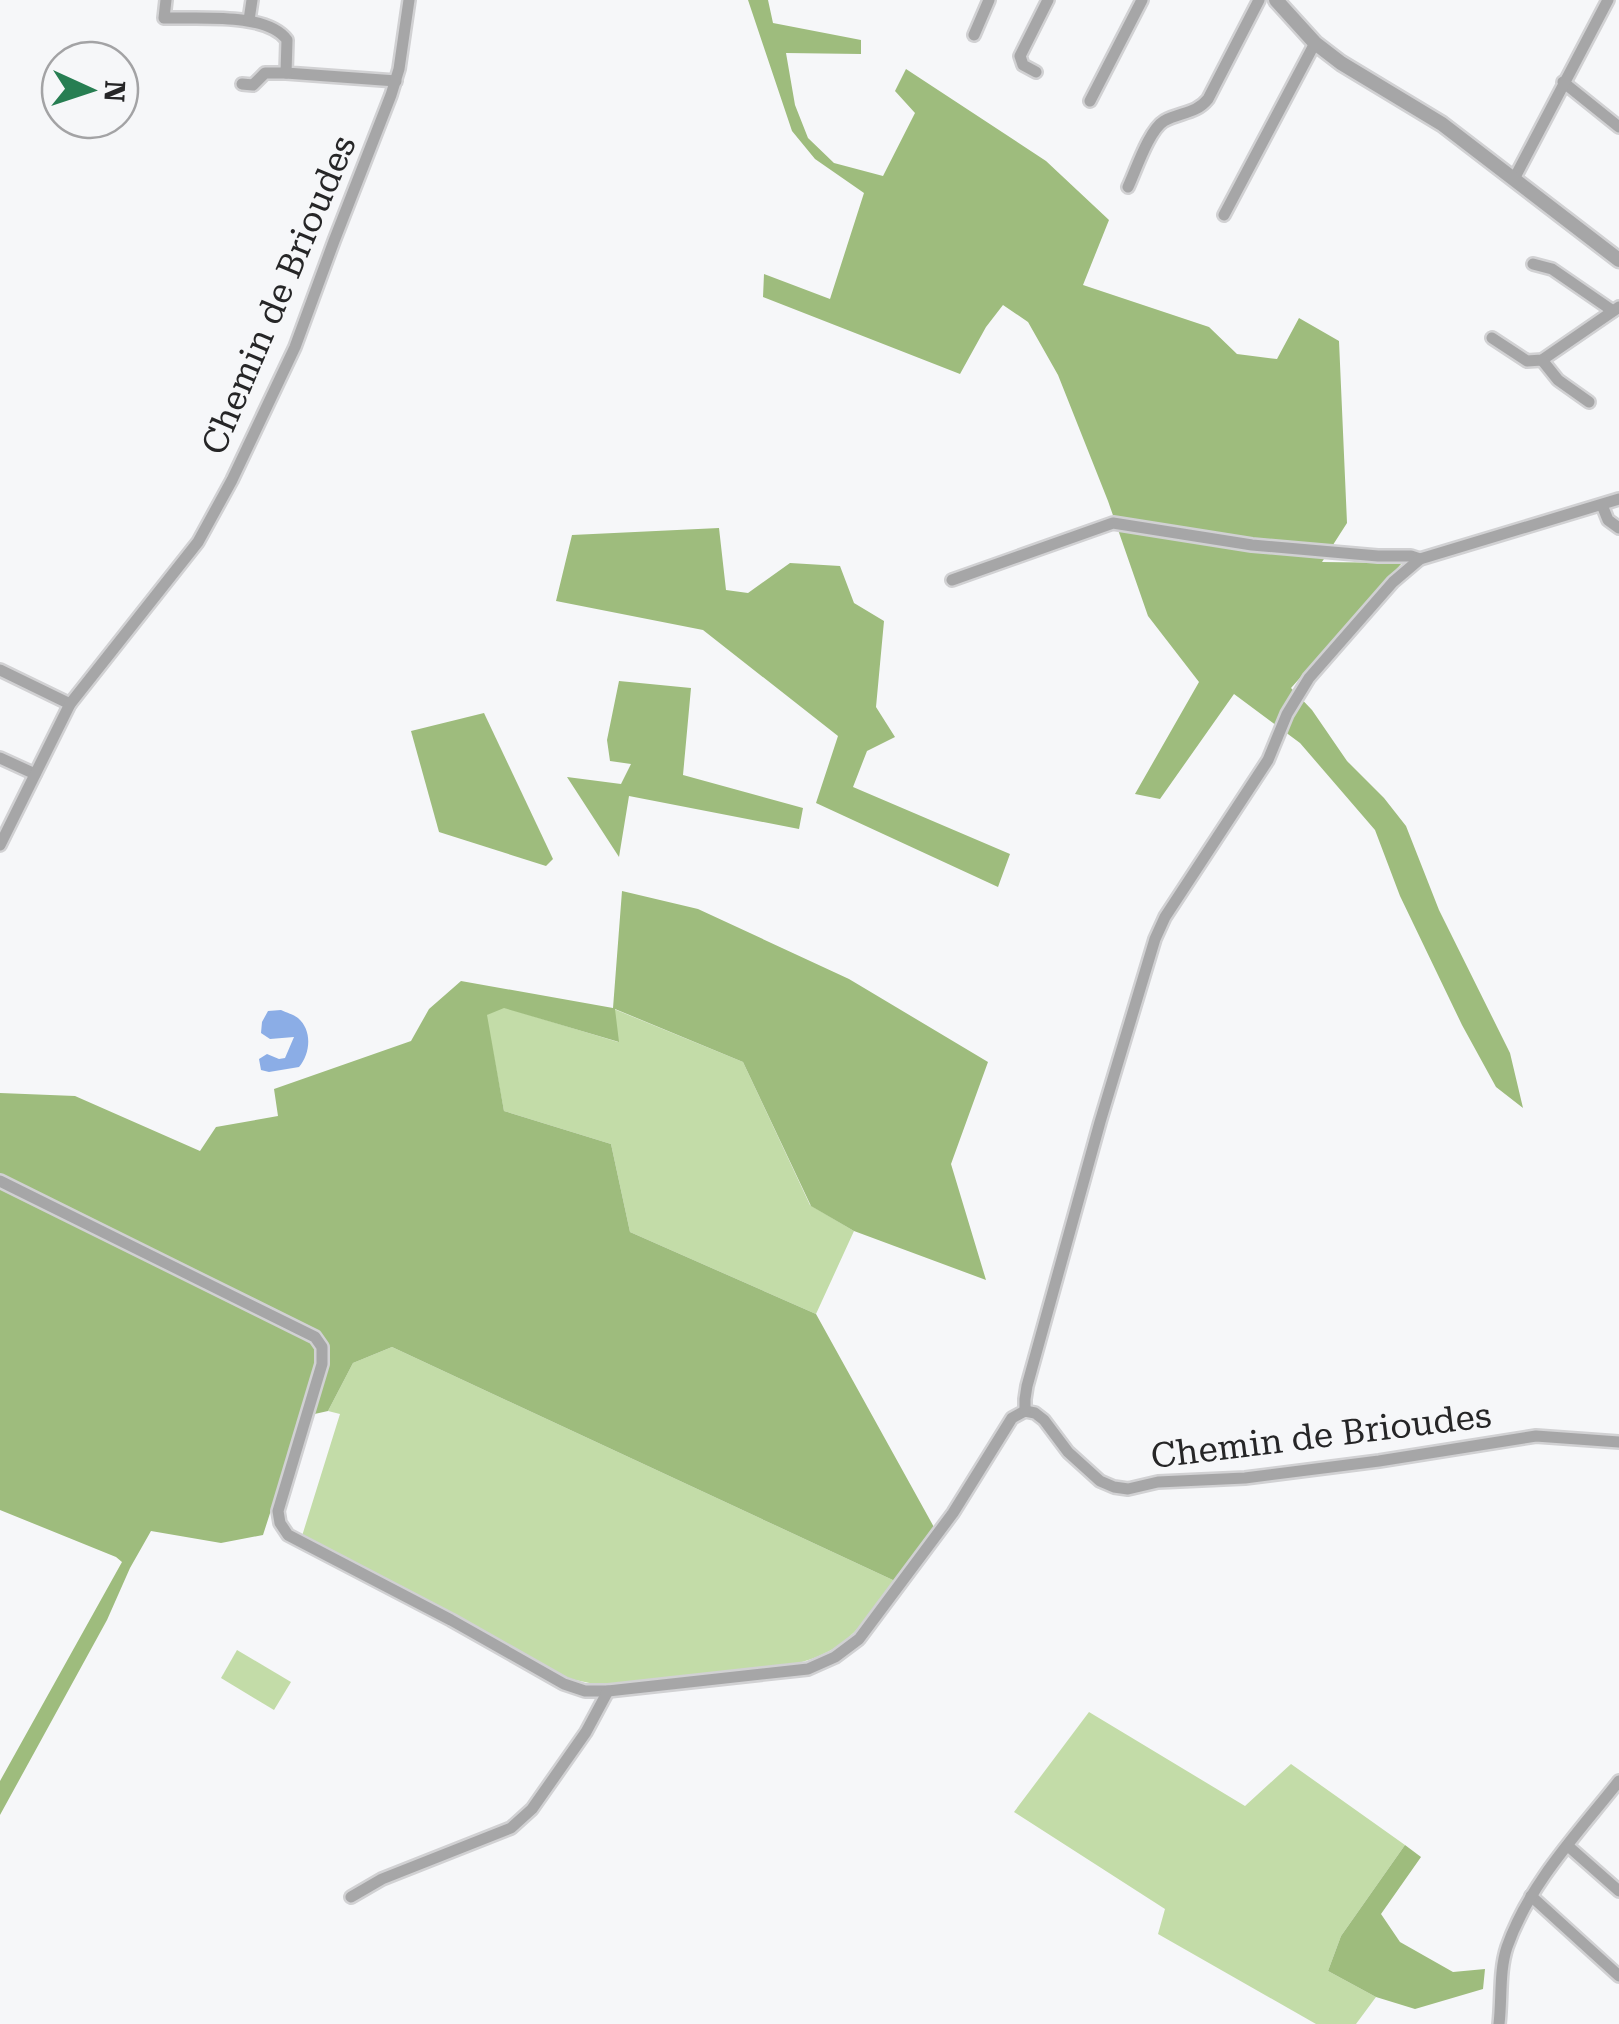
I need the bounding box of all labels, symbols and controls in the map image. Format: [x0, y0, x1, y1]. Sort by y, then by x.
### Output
north arrow [40, 40, 140, 140]
text: N [97, 80, 132, 103]
street label: Chemin de Brioudes [193, 129, 365, 461]
street label: Chemin de Brioudes [1149, 1395, 1493, 1477]

